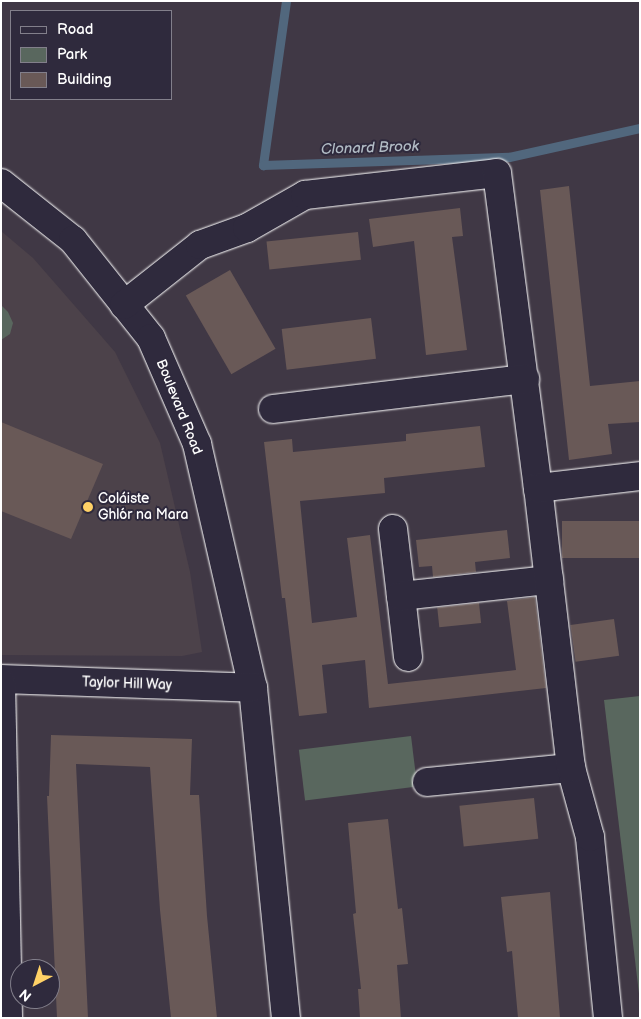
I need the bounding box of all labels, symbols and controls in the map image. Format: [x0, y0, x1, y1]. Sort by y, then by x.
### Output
legend [10, 10, 172, 100]
text: Road [57, 20, 93, 39]
text: Park [57, 45, 87, 64]
text: Building [57, 70, 112, 89]
water label: Clonard Brook [321, 137, 419, 159]
street label: Boulevard Road [152, 357, 206, 457]
place label: Coláiste Ghlór na Mara [98, 491, 188, 524]
marker: Coláiste Ghlór na Mara [82, 501, 94, 513]
street label: Taylor Hill Way [81, 674, 173, 694]
north arrow [10, 959, 60, 1009]
text: N [16, 985, 35, 1005]

